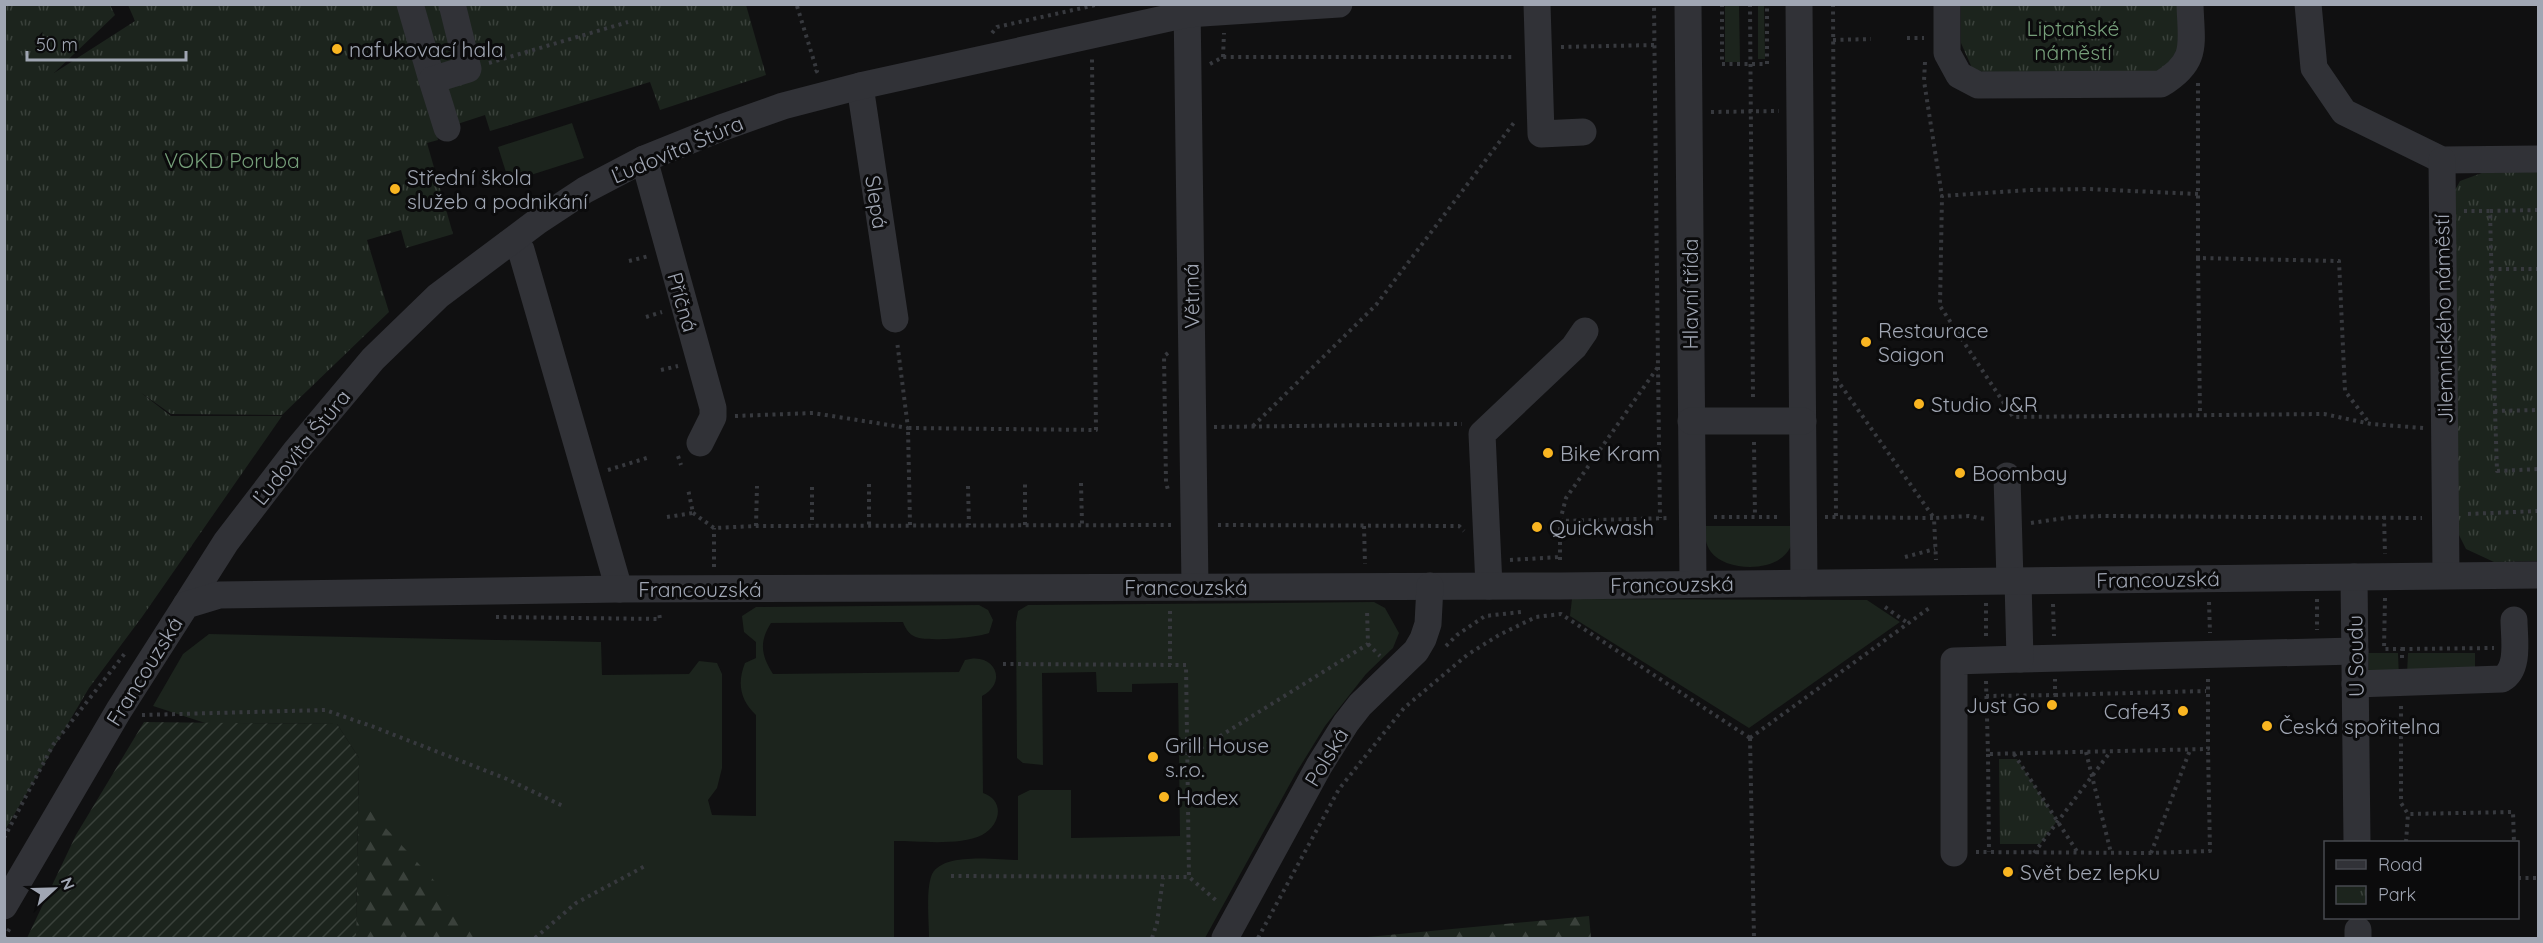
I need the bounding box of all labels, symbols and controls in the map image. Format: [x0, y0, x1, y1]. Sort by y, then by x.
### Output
park label: Liptaňské náměstí [2027, 15, 2119, 65]
scale bar [27, 24, 186, 62]
text: 50 m [36, 33, 78, 56]
place label: nafukovací hala [349, 36, 504, 62]
marker: nafukovací hala [330, 42, 344, 56]
street label: Ľudovíta Štúra [607, 109, 747, 189]
park label: VOKD Poruba [164, 147, 300, 173]
place label: Střední škola služeb a podnikání [407, 164, 588, 214]
street label: Slepá [860, 173, 894, 231]
marker: Střední škola služeb a podnikání [388, 182, 402, 196]
street label: Jilemnického náměstí [2428, 213, 2458, 424]
street label: Hlavní třída [1677, 238, 1703, 350]
street label: Větrná [1177, 263, 1205, 329]
street label: Příčná [662, 269, 704, 335]
place label: Restaurace Saigon [1878, 317, 1989, 367]
marker: Restaurace Saigon [1859, 335, 1873, 349]
street label: Ľudovíta Štúra [247, 384, 355, 510]
place label: Studio J&R [1931, 391, 2038, 417]
marker: Studio J&R [1912, 397, 1926, 411]
place label: Bike Kram [1560, 440, 1660, 466]
marker: Bike Kram [1541, 446, 1555, 460]
place label: Boombay [1972, 460, 2068, 486]
marker: Boombay [1953, 466, 1967, 480]
place label: Quickwash [1549, 514, 1654, 540]
marker: Quickwash [1530, 520, 1544, 534]
street label: Francouzská [2096, 565, 2220, 593]
street label: Francouzská [1610, 570, 1734, 598]
street label: Francouzská [1124, 574, 1248, 600]
street label: Francouzská [638, 576, 762, 602]
street label: Francouzská [100, 612, 188, 730]
street label: U Soudu [2341, 615, 2369, 697]
place label: Just Go [1966, 692, 2040, 718]
marker: Just Go [2045, 698, 2059, 712]
place label: Cafe43 [2104, 698, 2171, 724]
marker: Cafe43 [2176, 704, 2190, 718]
place label: Česká spořitelna [2279, 713, 2440, 739]
marker: Česká spořitelna [2260, 719, 2274, 733]
street label: Polská [1298, 723, 1354, 791]
place label: Grill House s.r.o. [1165, 732, 1269, 782]
marker: Grill House s.r.o. [1146, 750, 1160, 764]
place label: Hadex [1176, 784, 1238, 810]
marker: Hadex [1157, 790, 1171, 804]
legend [2324, 841, 2519, 919]
text: Road [2378, 853, 2423, 876]
north arrow [24, 859, 84, 919]
place label: Svět bez lepku [2020, 859, 2160, 885]
marker: Svět bez lepku [2001, 865, 2015, 879]
text: N [56, 874, 79, 893]
text: Park [2378, 883, 2416, 906]

